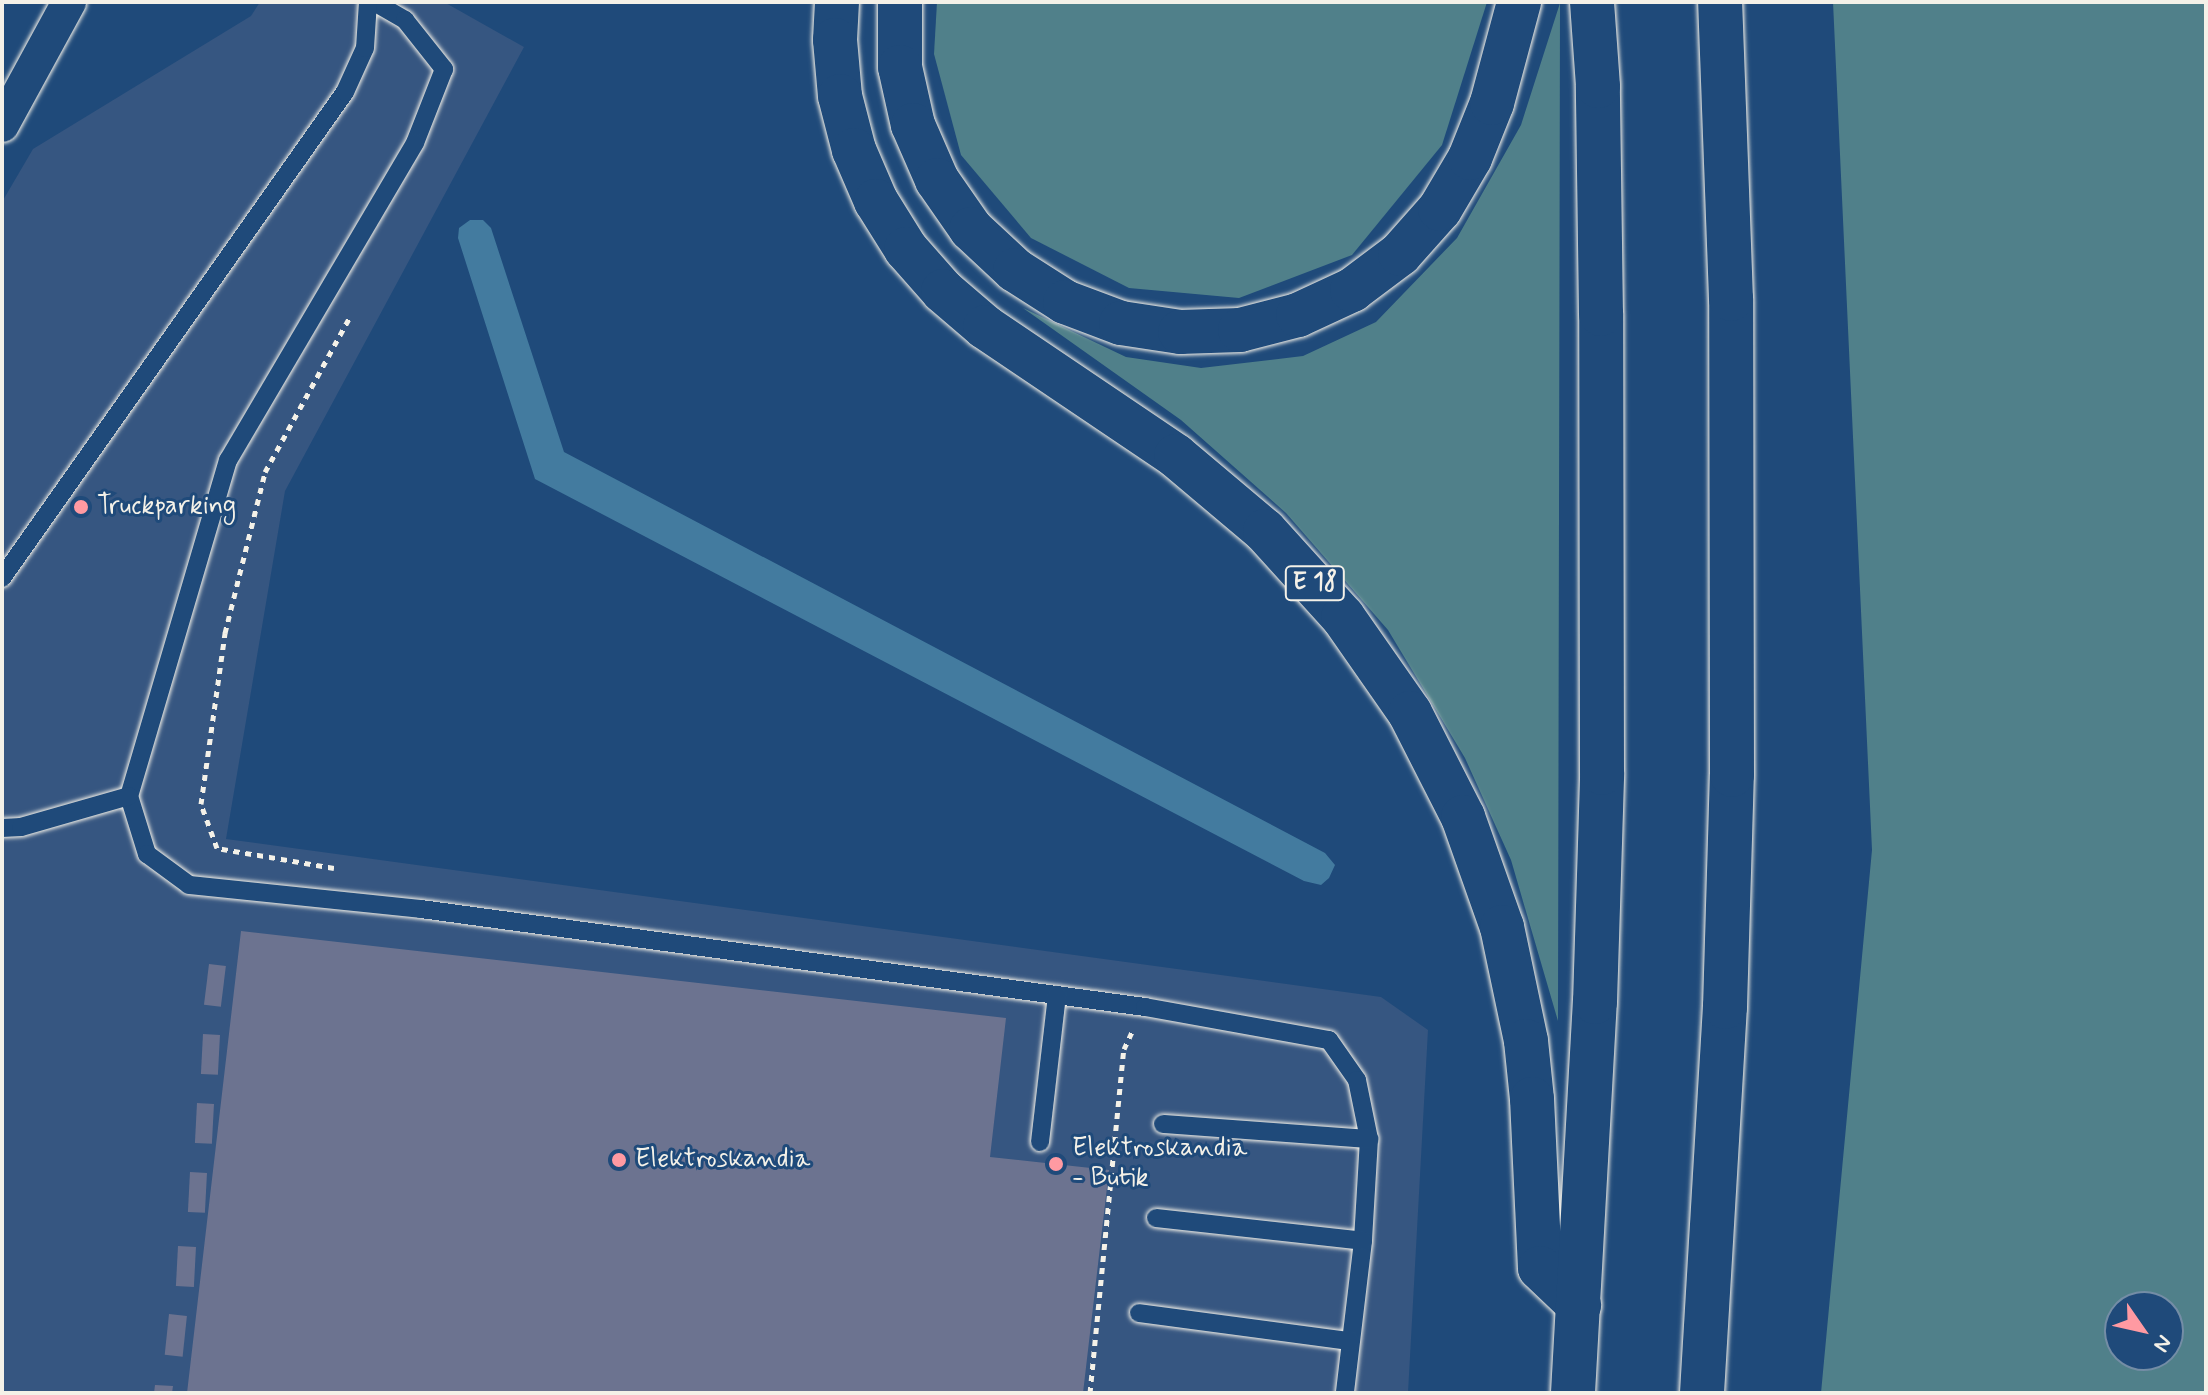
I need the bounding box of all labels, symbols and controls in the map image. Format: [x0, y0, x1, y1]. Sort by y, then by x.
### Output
place label: Truckparking [97, 491, 236, 523]
marker: Truckparking [72, 498, 90, 516]
road number: E 18 [1283, 563, 1347, 603]
place label: Elektroskandia - Butik [1072, 1133, 1247, 1194]
place label: Elektroskandia [635, 1144, 810, 1176]
marker: Elektroskandia [610, 1151, 628, 1169]
marker: Elektroskandia - Butik [1047, 1155, 1065, 1173]
north arrow [2104, 1291, 2184, 1371]
text: N [2147, 1329, 2178, 1357]

